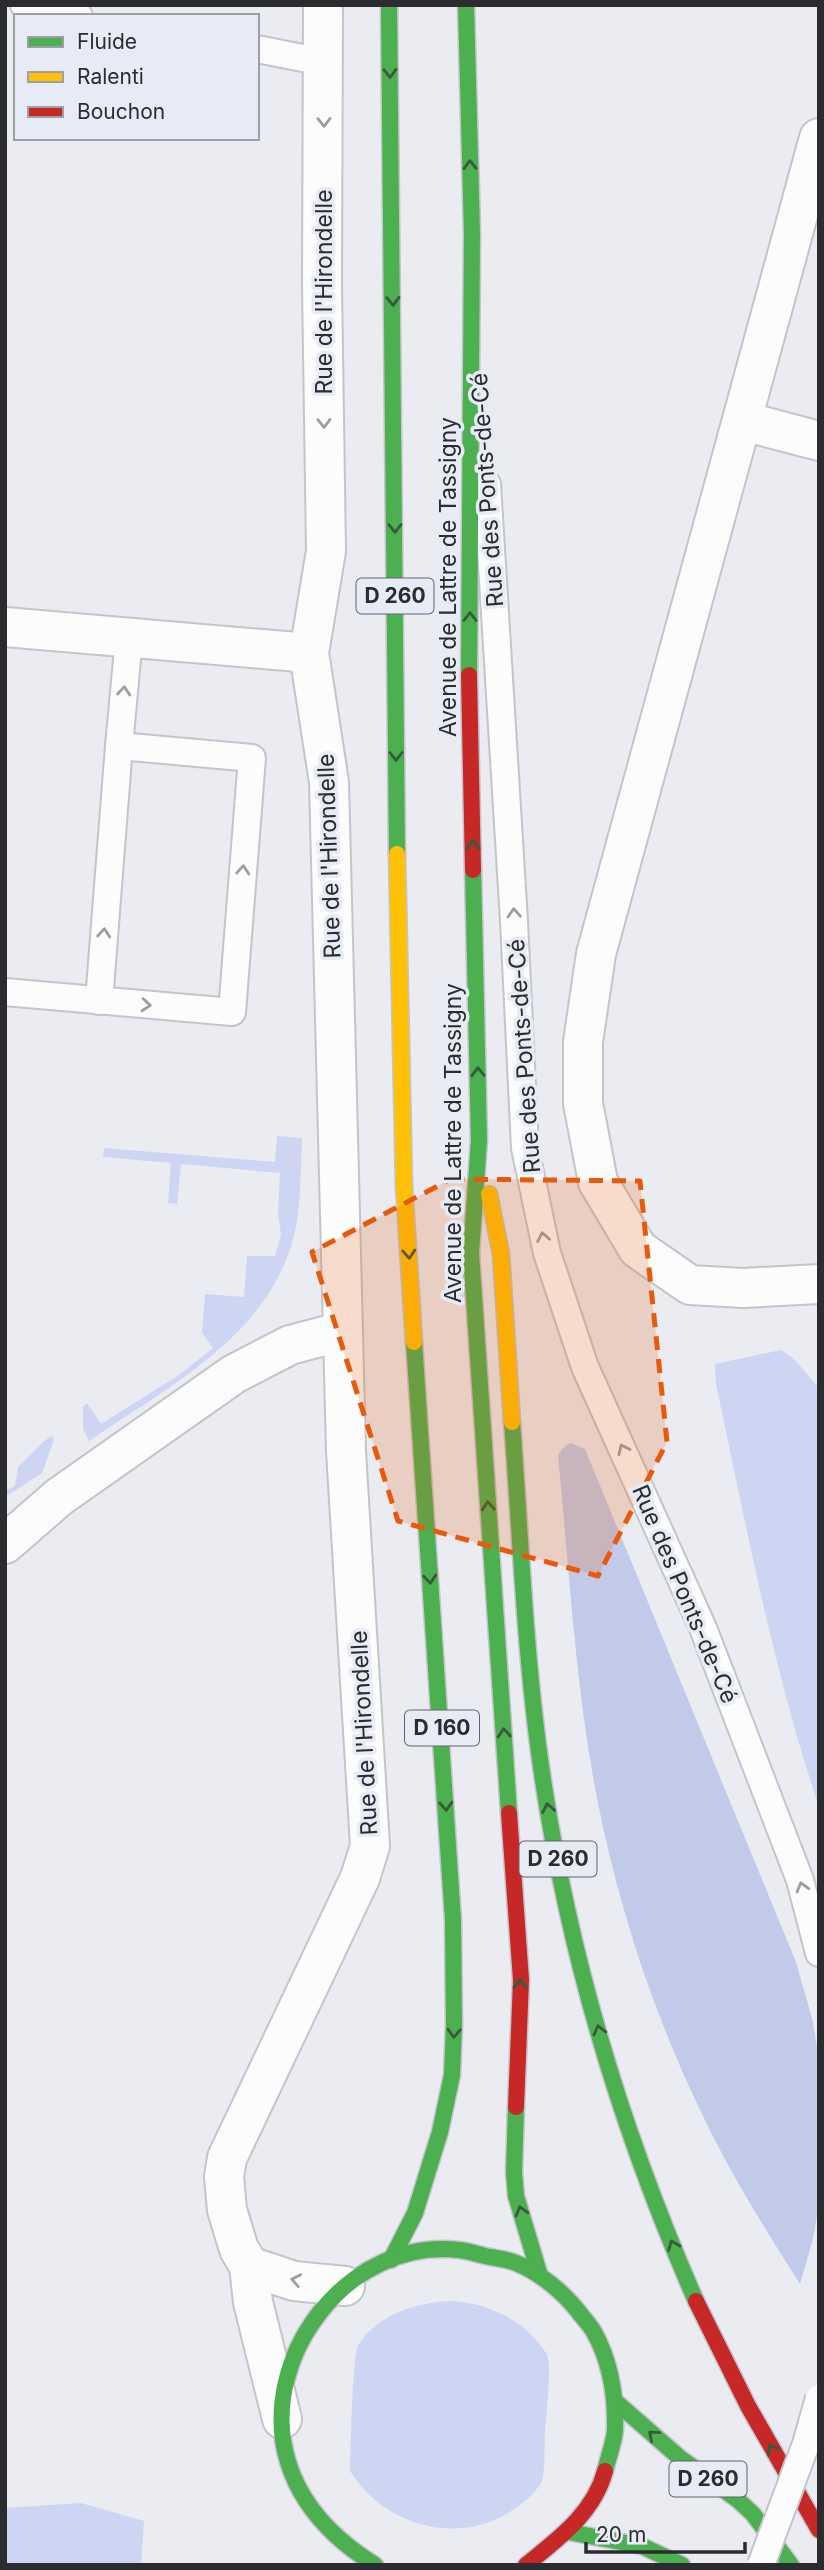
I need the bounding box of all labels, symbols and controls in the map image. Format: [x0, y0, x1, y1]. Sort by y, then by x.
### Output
legend [14, 14, 259, 140]
text: Fluide [77, 29, 137, 54]
text: Ralenti [77, 64, 144, 89]
one-way arrow [382, 69, 398, 79]
text: Bouchon [77, 99, 165, 124]
one-way arrow [316, 118, 332, 128]
one-way arrow [462, 159, 478, 169]
street label: Rue de l'Hirondelle [310, 189, 338, 395]
one-way arrow [385, 296, 401, 307]
street label: Rue des Ponts-de-Cé [465, 372, 509, 608]
street label: Avenue de Lattre de Tassigny [434, 417, 462, 737]
one-way arrow [316, 419, 332, 429]
one-way arrow [387, 524, 403, 534]
road number: D 260 [356, 578, 434, 614]
one-way arrow [462, 611, 478, 622]
one-way arrow [117, 686, 132, 697]
one-way arrow [388, 751, 404, 762]
street label: Rue de l'Hirondelle [311, 753, 347, 959]
one-way arrow [465, 839, 481, 849]
one-way arrow [235, 865, 250, 876]
one-way arrow [506, 908, 521, 919]
one-way arrow [97, 927, 112, 938]
street label: Rue des Ponts-de-Cé [502, 938, 546, 1174]
street label: Avenue de Lattre de Tassigny [439, 983, 467, 1303]
one-way arrow [141, 997, 152, 1012]
one-way arrow [470, 1066, 485, 1077]
one-way arrow [537, 1231, 552, 1243]
one-way arrow [401, 1249, 416, 1260]
one-way arrow [617, 1444, 631, 1457]
street label: Rue des Ponts-de-Cé [626, 1481, 744, 1707]
one-way arrow [481, 1500, 496, 1511]
one-way arrow [422, 1574, 437, 1585]
street label: Rue de l'Hirondelle [345, 1630, 383, 1836]
road number: D 160 [405, 1710, 479, 1746]
one-way arrow [497, 1727, 512, 1738]
one-way arrow [439, 1801, 454, 1812]
one-way arrow [542, 1802, 557, 1814]
road number: D 260 [520, 1842, 596, 1876]
one-way arrow [795, 1881, 810, 1893]
one-way arrow [512, 1978, 528, 1989]
one-way arrow [593, 2024, 607, 2036]
one-way arrow [446, 2028, 461, 2039]
one-way arrow [514, 2205, 529, 2217]
one-way arrow [667, 2240, 681, 2252]
one-way arrow [290, 2273, 302, 2288]
one-way arrow [649, 2431, 662, 2443]
one-way arrow [767, 2444, 780, 2457]
road number: D 260 [670, 2462, 746, 2496]
scale bar [586, 2510, 745, 2554]
text: 20 m [596, 2522, 646, 2547]

